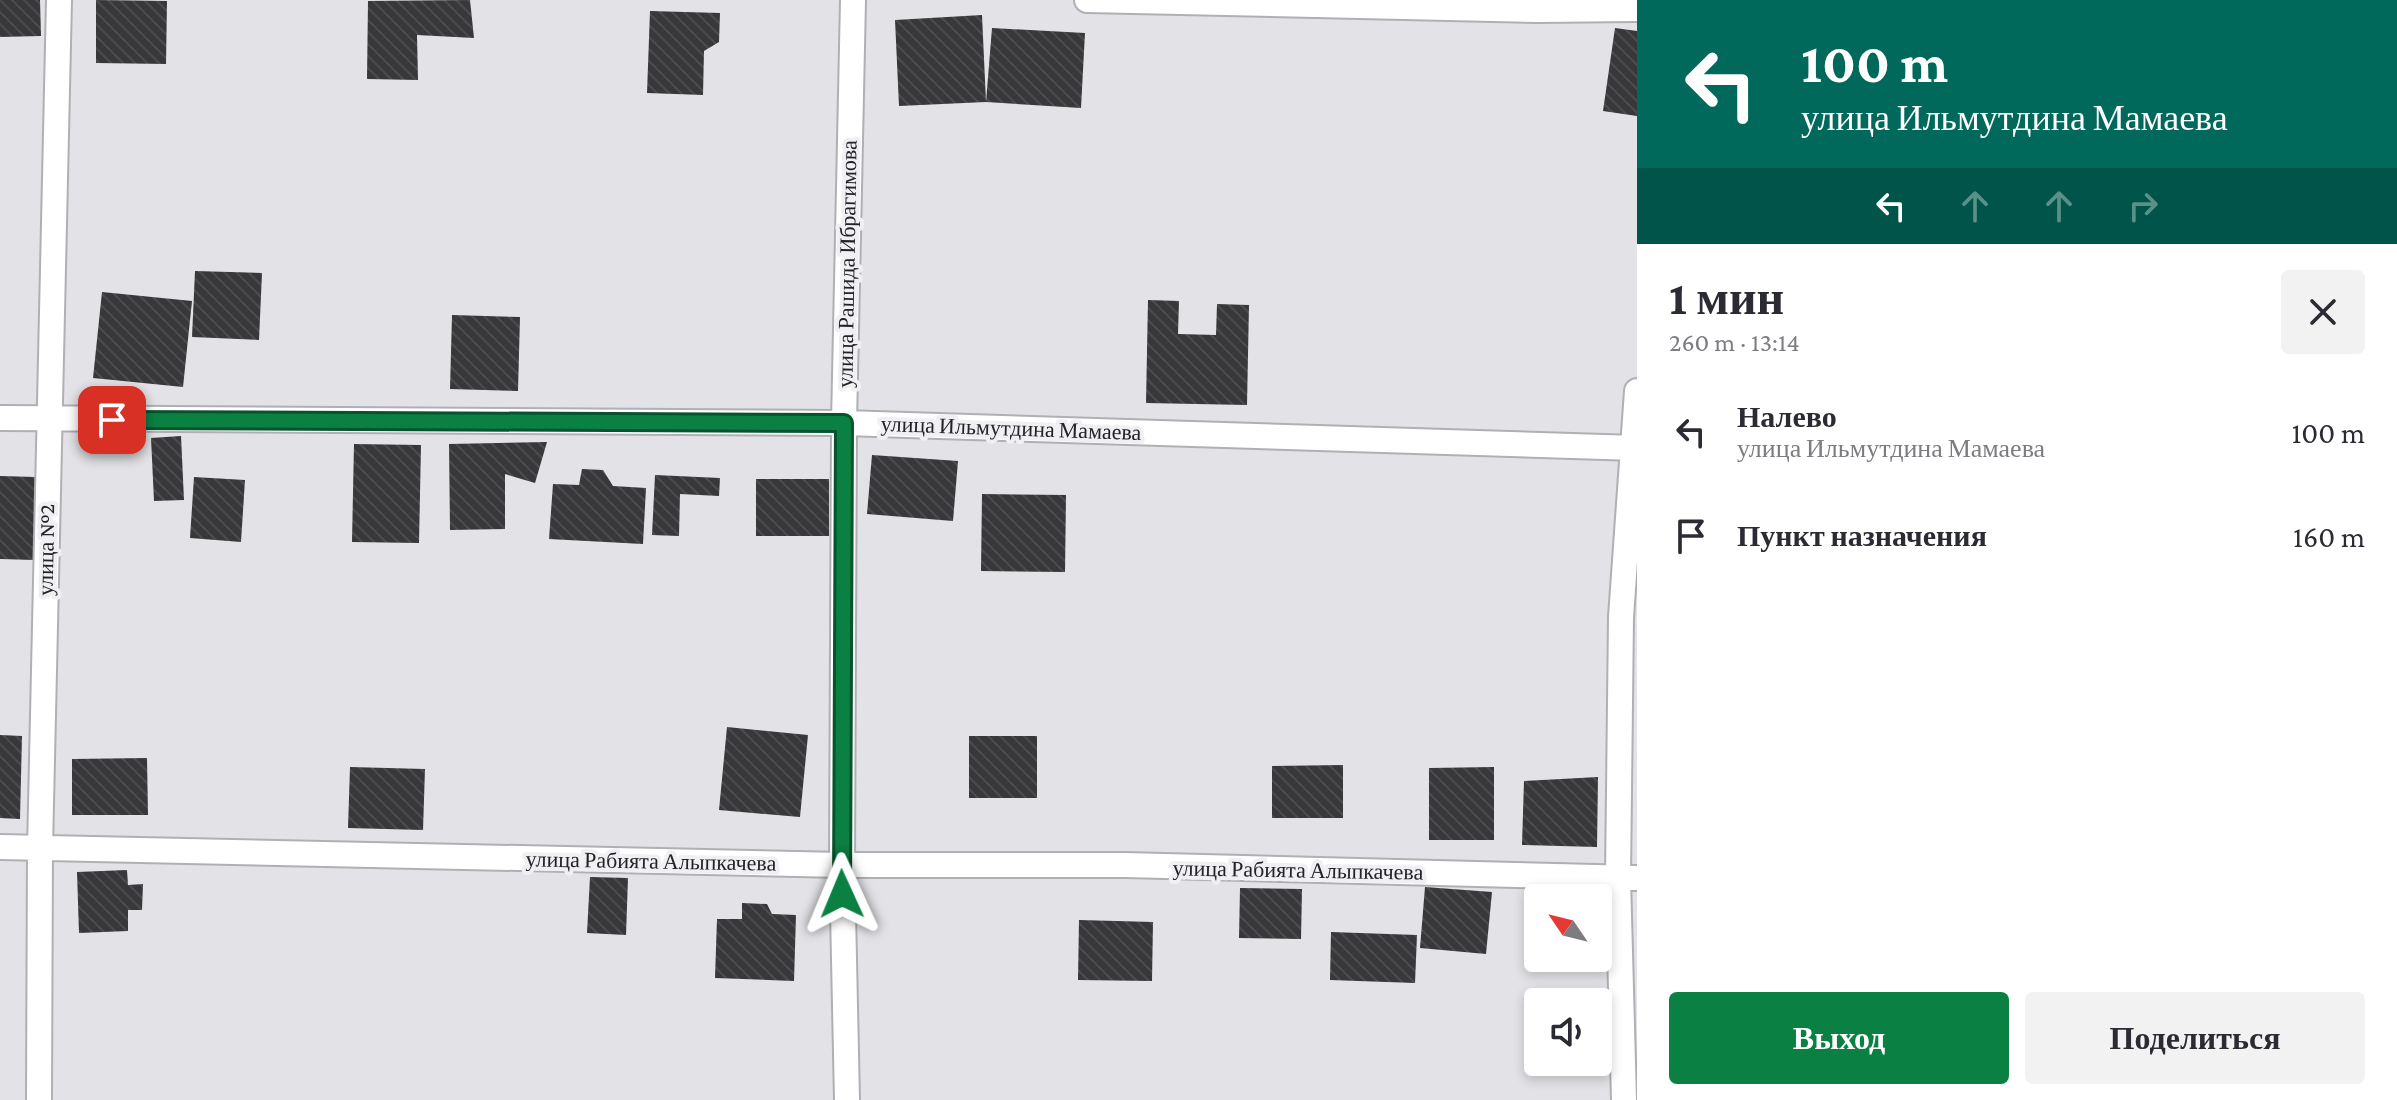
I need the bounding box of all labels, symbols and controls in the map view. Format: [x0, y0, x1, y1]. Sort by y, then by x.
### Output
icon: left [1669, 32, 1773, 136]
text: 100 m [1801, 32, 1948, 94]
text: улица Ильмутдина Мамаева [1801, 98, 2228, 138]
street label: улица Рашида Ибрагимова [832, 140, 862, 388]
icon: left [1869, 184, 1913, 228]
icon: ahead [1953, 184, 1997, 228]
icon: ahead [2037, 184, 2081, 228]
icon: right [2121, 184, 2165, 228]
button: close [2281, 270, 2365, 354]
text: 1 мин [1669, 271, 1784, 324]
text: 260 m · 13:14 [1669, 328, 1800, 357]
pin [78, 386, 146, 454]
icon: arrive [90, 398, 134, 442]
text: Налево [1737, 400, 1837, 433]
icon: left [1669, 410, 1713, 454]
street label: улица Ильмутдина Мамаева [880, 411, 1142, 445]
text: 100 m [2291, 416, 2365, 449]
text: улица Ильмутдина Мамаева [1737, 434, 2045, 463]
street label: улица №2 [33, 504, 59, 596]
icon: arrive [1669, 514, 1713, 558]
text: Пункт назначения [1737, 519, 1987, 552]
text: 160 m [2293, 520, 2365, 553]
street label: улица Рабията Алыпкачева [525, 846, 777, 876]
position arrow [800, 852, 884, 936]
street label: улица Рабията Алыпкачева [1172, 855, 1424, 885]
north arrow [1524, 884, 1612, 972]
map controls [1524, 884, 1612, 1076]
button: sound [1524, 988, 1612, 1076]
button: Выход [1669, 992, 2009, 1084]
button: Поделиться [2025, 992, 2365, 1084]

